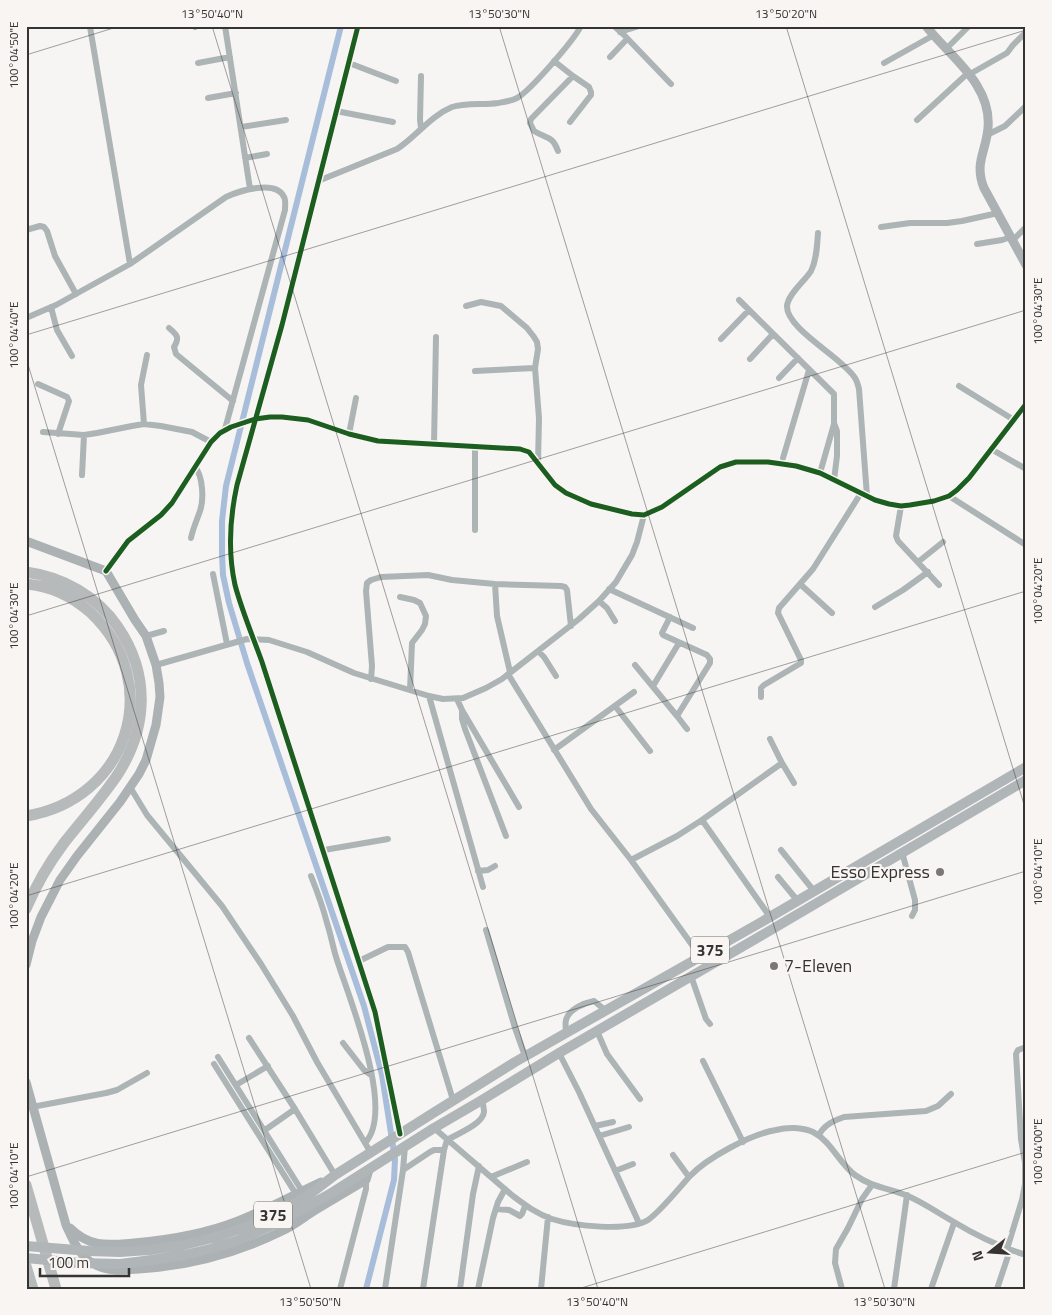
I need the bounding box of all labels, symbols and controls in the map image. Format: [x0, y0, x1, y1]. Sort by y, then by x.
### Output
text: 13°50'40"N [181, 4, 243, 23]
text: 13°50'30"N [468, 4, 530, 23]
text: 13°50'20"N [755, 4, 817, 23]
text: 100°04'50"E [4, 21, 23, 89]
text: 100°04'30"E [1028, 277, 1047, 345]
text: 100°04'40"E [4, 301, 23, 369]
text: 100°04'20"E [1028, 557, 1047, 625]
text: 100°04'30"E [4, 582, 23, 650]
text: 100°04'10"E [1028, 838, 1047, 906]
place label: Esso Express [830, 858, 930, 885]
text: 100°04'20"E [4, 862, 23, 930]
marker: Esso Express [934, 866, 946, 878]
road number: 375 [691, 936, 729, 964]
place label: 7-Eleven [784, 952, 852, 979]
marker: 7-Eleven [768, 960, 780, 972]
text: 100°04'00"E [1028, 1118, 1047, 1186]
text: 100°04'10"E [4, 1142, 23, 1210]
road number: 375 [254, 1202, 292, 1228]
north arrow [964, 1228, 1014, 1278]
scale bar [40, 1245, 129, 1277]
text: N [966, 1248, 989, 1264]
text: 100 m [48, 1251, 89, 1274]
text: 13°50'50"N [279, 1292, 341, 1311]
text: 13°50'40"N [566, 1292, 628, 1311]
text: 13°50'30"N [853, 1292, 915, 1311]

